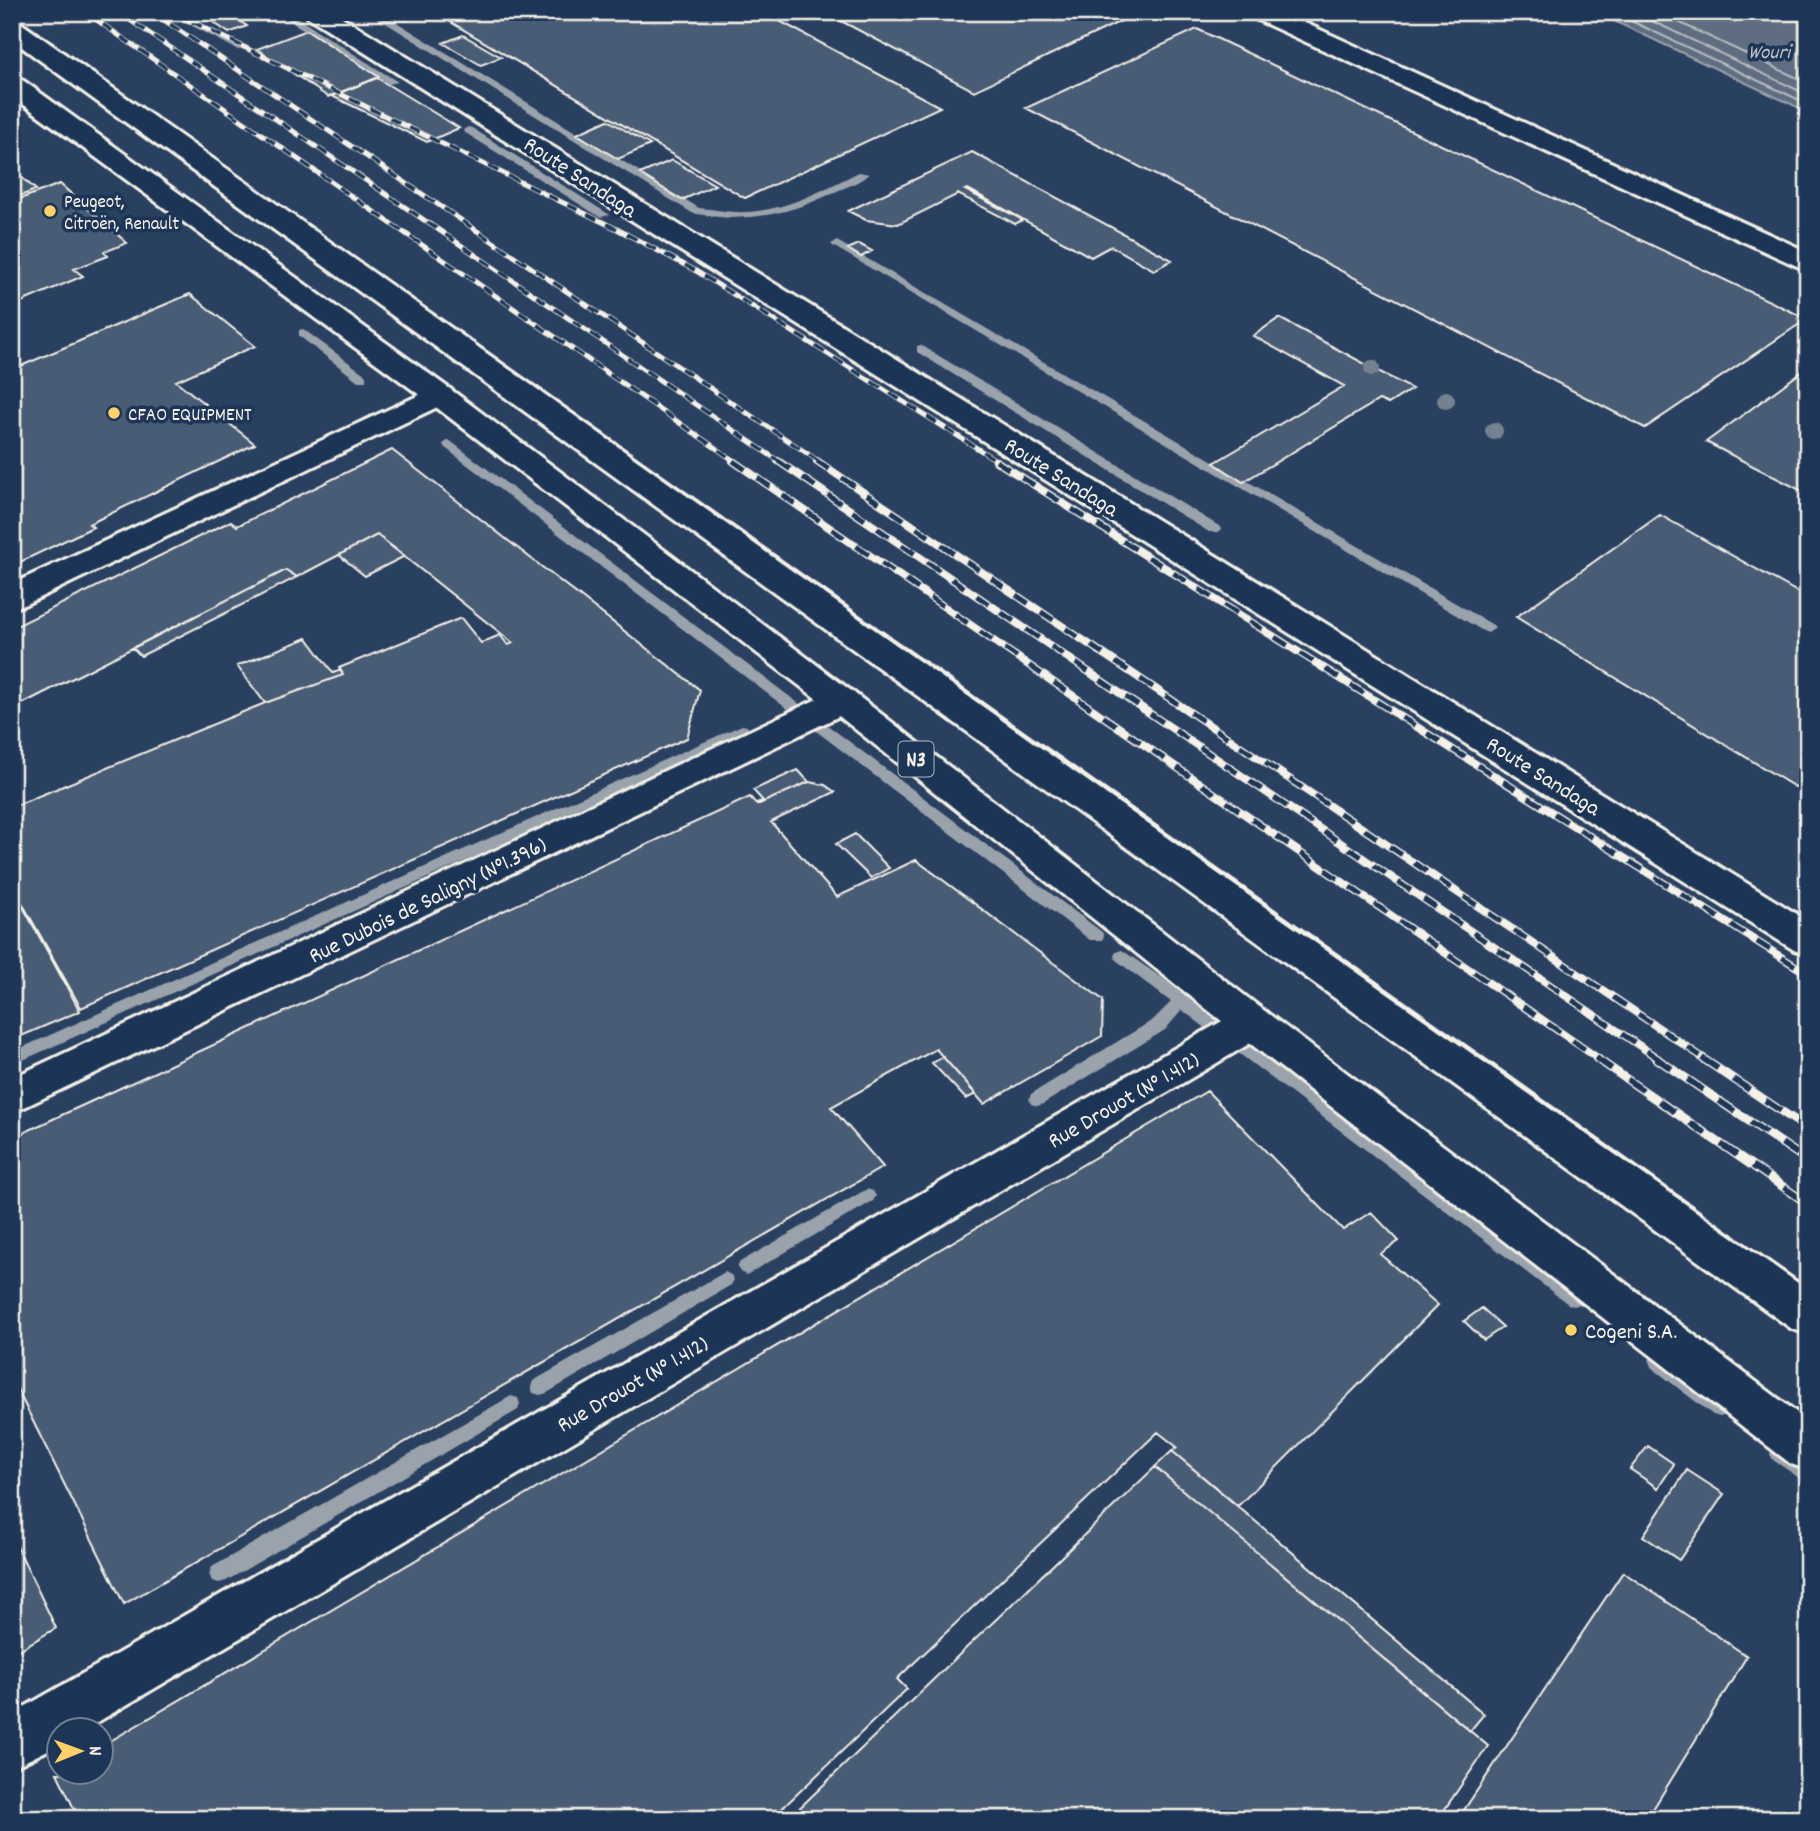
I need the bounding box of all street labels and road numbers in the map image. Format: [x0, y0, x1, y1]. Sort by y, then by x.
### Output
street label: Route Sandaga [516, 130, 643, 229]
street label: Route Sandaga [997, 431, 1125, 528]
street label: Route Sandaga [1479, 730, 1607, 827]
road number: N3 [898, 742, 934, 776]
street label: Rue Dubois de Saligny (N°1.396) [304, 830, 553, 974]
street label: Rue Drouot (N° 1.412) [1043, 1045, 1207, 1159]
street label: Rue Drouot (N° 1.412) [552, 1329, 716, 1443]

